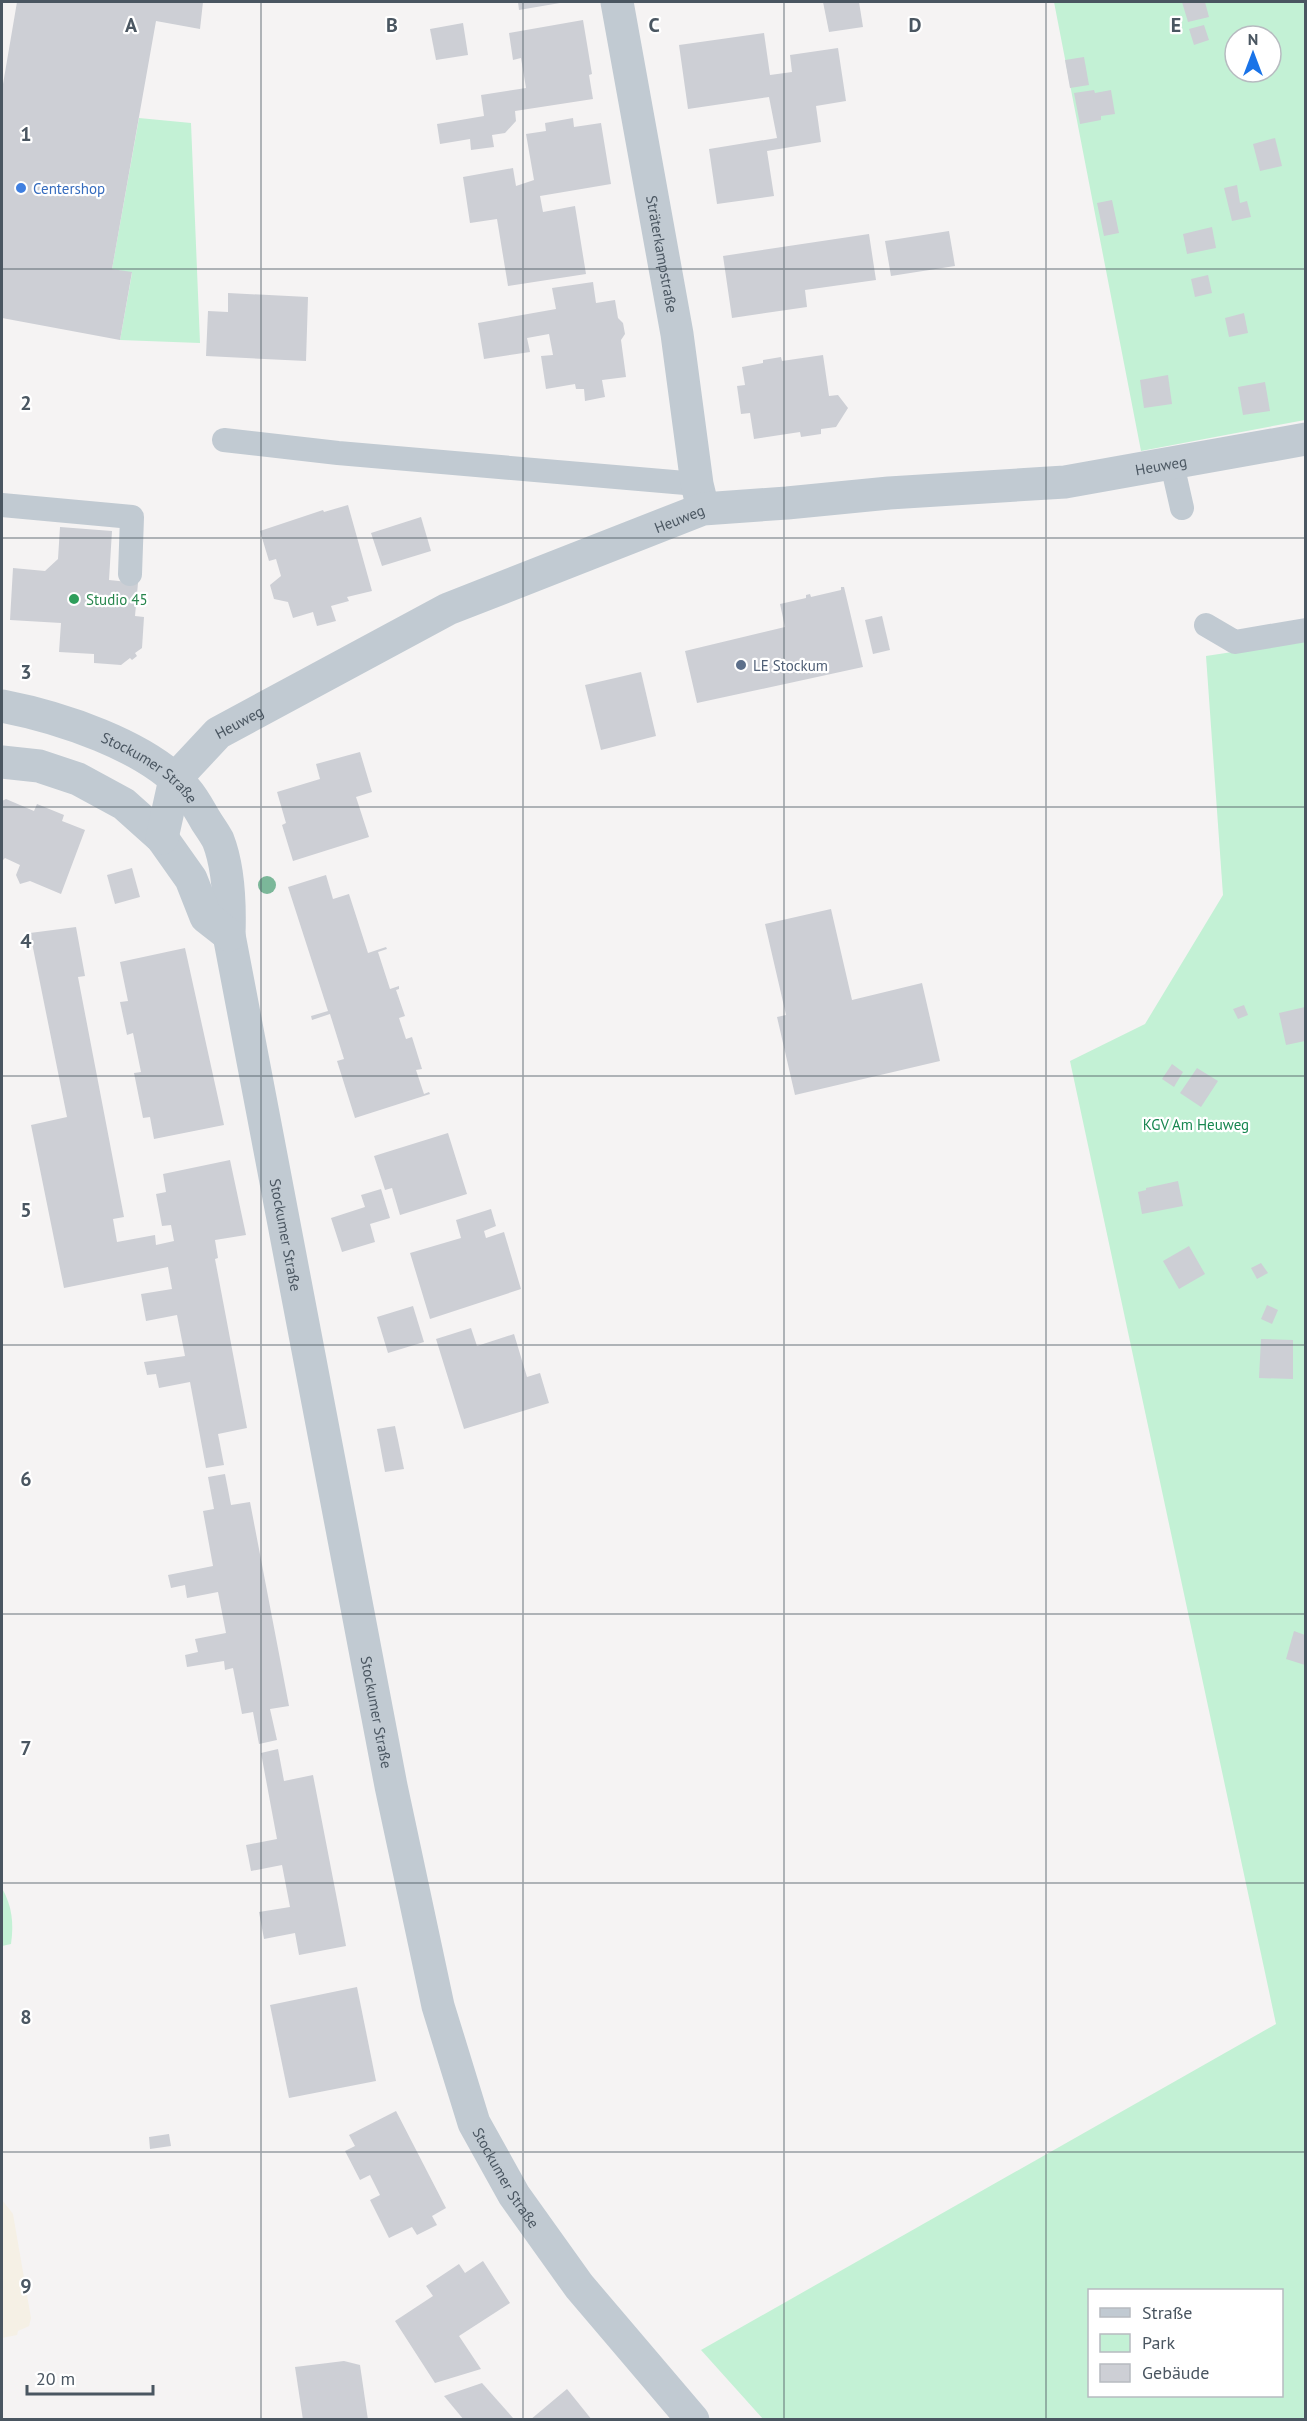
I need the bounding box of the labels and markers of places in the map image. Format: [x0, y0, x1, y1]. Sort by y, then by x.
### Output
place label: Centershop [33, 179, 105, 198]
marker: Centershop [14, 181, 28, 195]
place label: Studio 45 [86, 590, 148, 609]
marker: Studio 45 [67, 592, 81, 606]
place label: LE Stockum [753, 656, 828, 675]
marker: LE Stockum [734, 658, 748, 672]

